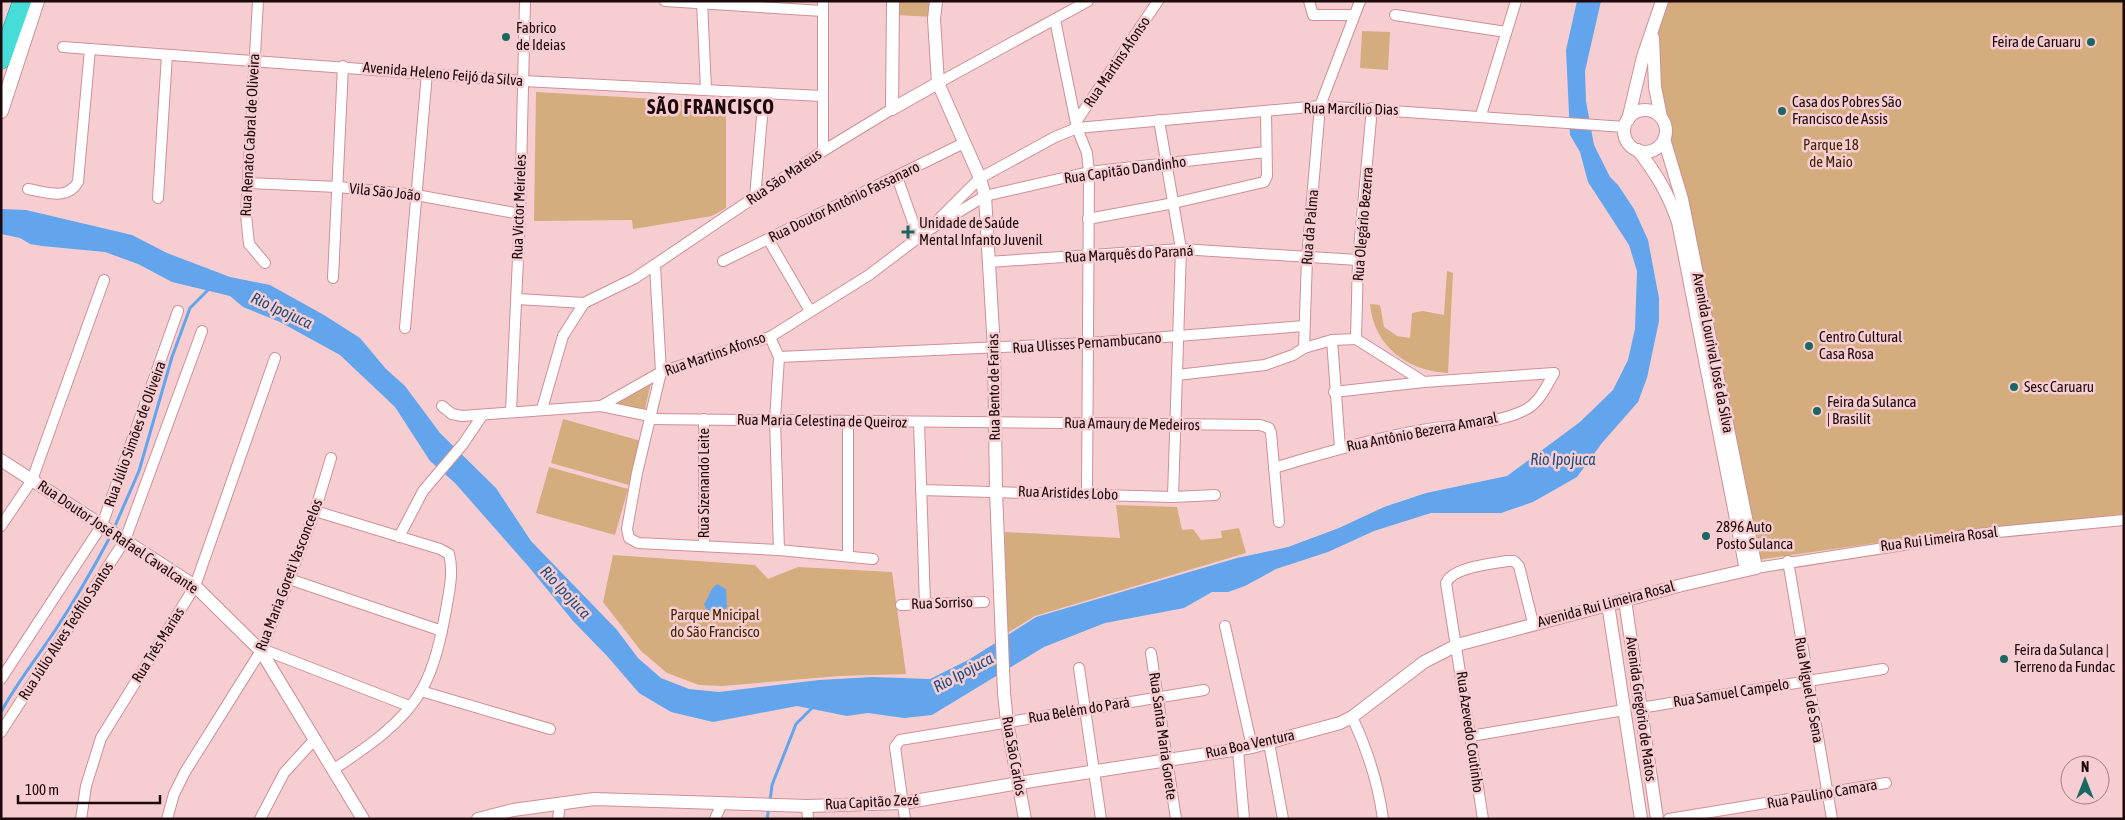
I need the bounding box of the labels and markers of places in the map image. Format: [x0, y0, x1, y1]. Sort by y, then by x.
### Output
place label: Fabrico de Ideias [516, 19, 565, 53]
marker: Fabrico de Ideias [500, 31, 512, 43]
place label: Feira de Caruaru [1992, 33, 2081, 50]
marker: Feira de Caruaru [2085, 36, 2097, 48]
place label: Casa dos Pobres São Francisco de Assis [1792, 93, 1902, 127]
marker: Casa dos Pobres São Francisco de Assis [1776, 105, 1788, 117]
place label: Unidade de Saúde Mental Infanto Juvenil [919, 214, 1043, 248]
marker: Unidade de Saúde Mental Infanto Juvenil [901, 225, 915, 239]
place label: Centro Cultural Casa Rosa [1819, 328, 1902, 362]
marker: Centro Cultural Casa Rosa [1803, 340, 1815, 352]
place label: Sesc Caruaru [2024, 378, 2094, 395]
marker: Sesc Caruaru [2008, 381, 2020, 393]
place label: Feira da Sulanca | Brasilit [1827, 393, 1917, 427]
marker: Feira da Sulanca | Brasilit [1811, 405, 1823, 417]
place label: 2896 Auto Posto Sulanca [1716, 518, 1793, 552]
marker: 2896 Auto Posto Sulanca [1700, 530, 1712, 542]
place label: Feira da Sulanca | Terreno da Fundac [2014, 641, 2115, 675]
marker: Feira da Sulanca | Terreno da Fundac [1998, 653, 2010, 665]

